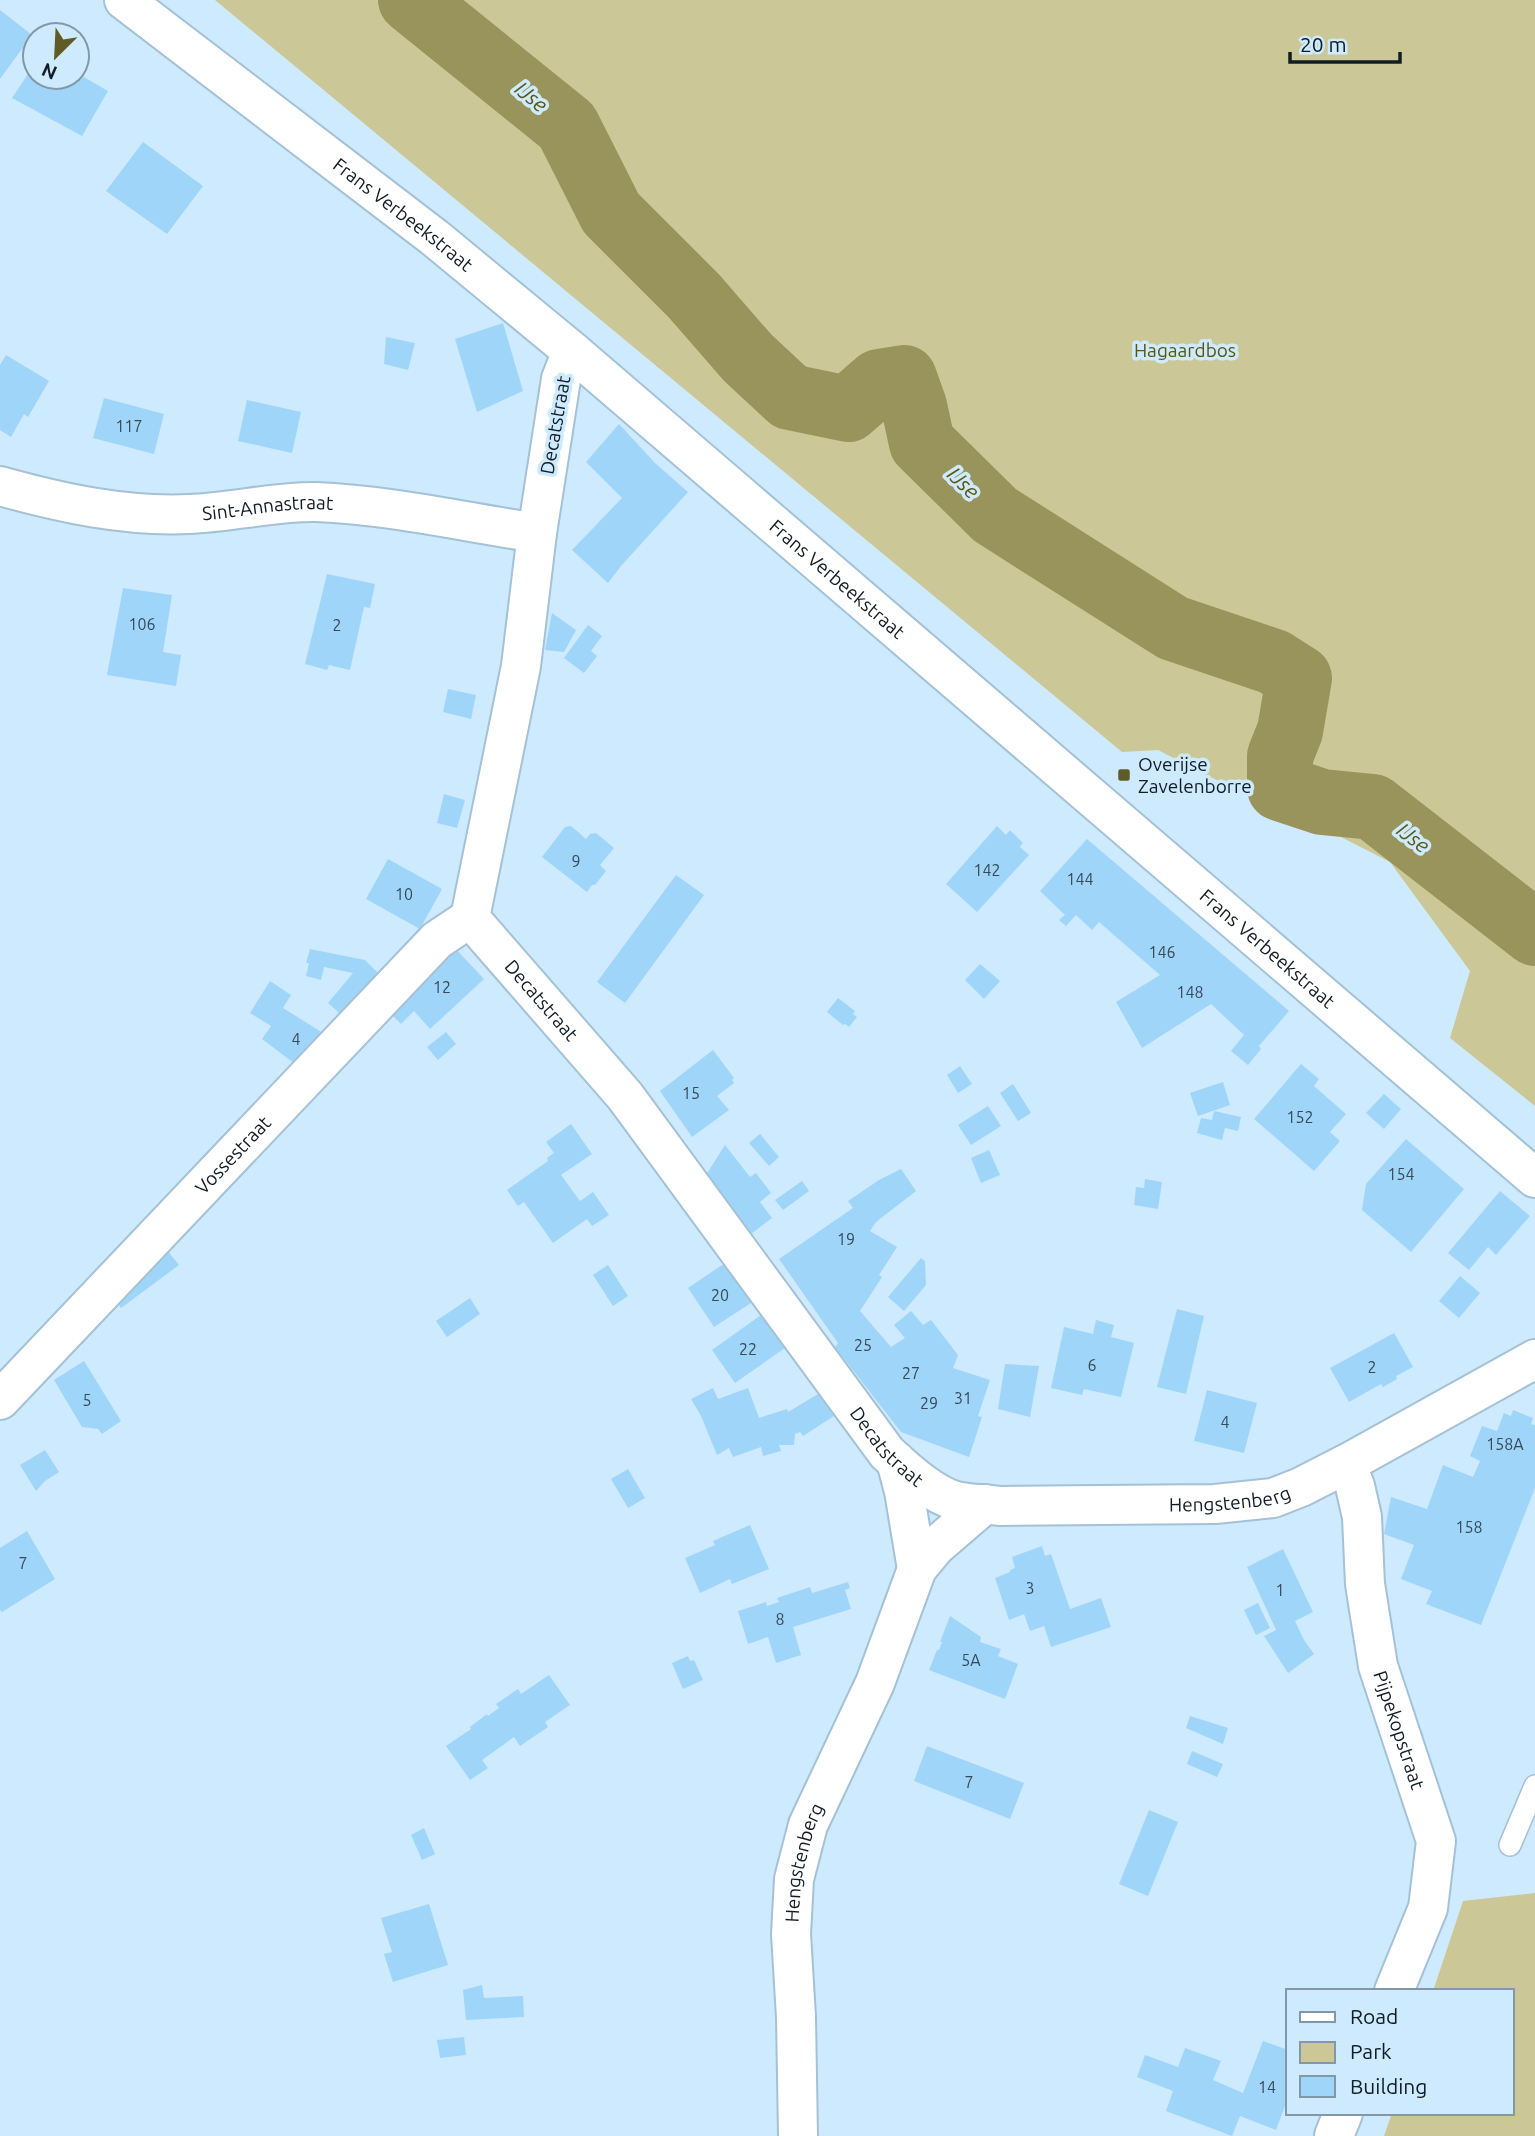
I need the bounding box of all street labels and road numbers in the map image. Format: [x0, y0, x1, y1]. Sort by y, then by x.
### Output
street label: Frans Verbeekstraat [329, 153, 478, 276]
street label: Decatstraat [536, 373, 575, 476]
street label: Sint-Annastraat [201, 491, 335, 524]
street label: Frans Verbeekstraat [765, 515, 910, 643]
street label: Frans Verbeekstraat [1196, 884, 1340, 1013]
street label: Decatstraat [500, 955, 583, 1045]
street label: Vossestraat [191, 1111, 275, 1199]
street label: Decatstraat [846, 1402, 928, 1491]
street label: Hengstenberg [1169, 1481, 1294, 1515]
street label: Pijpekopstraat [1369, 1668, 1429, 1793]
street label: Hengstenberg [781, 1799, 828, 1923]

